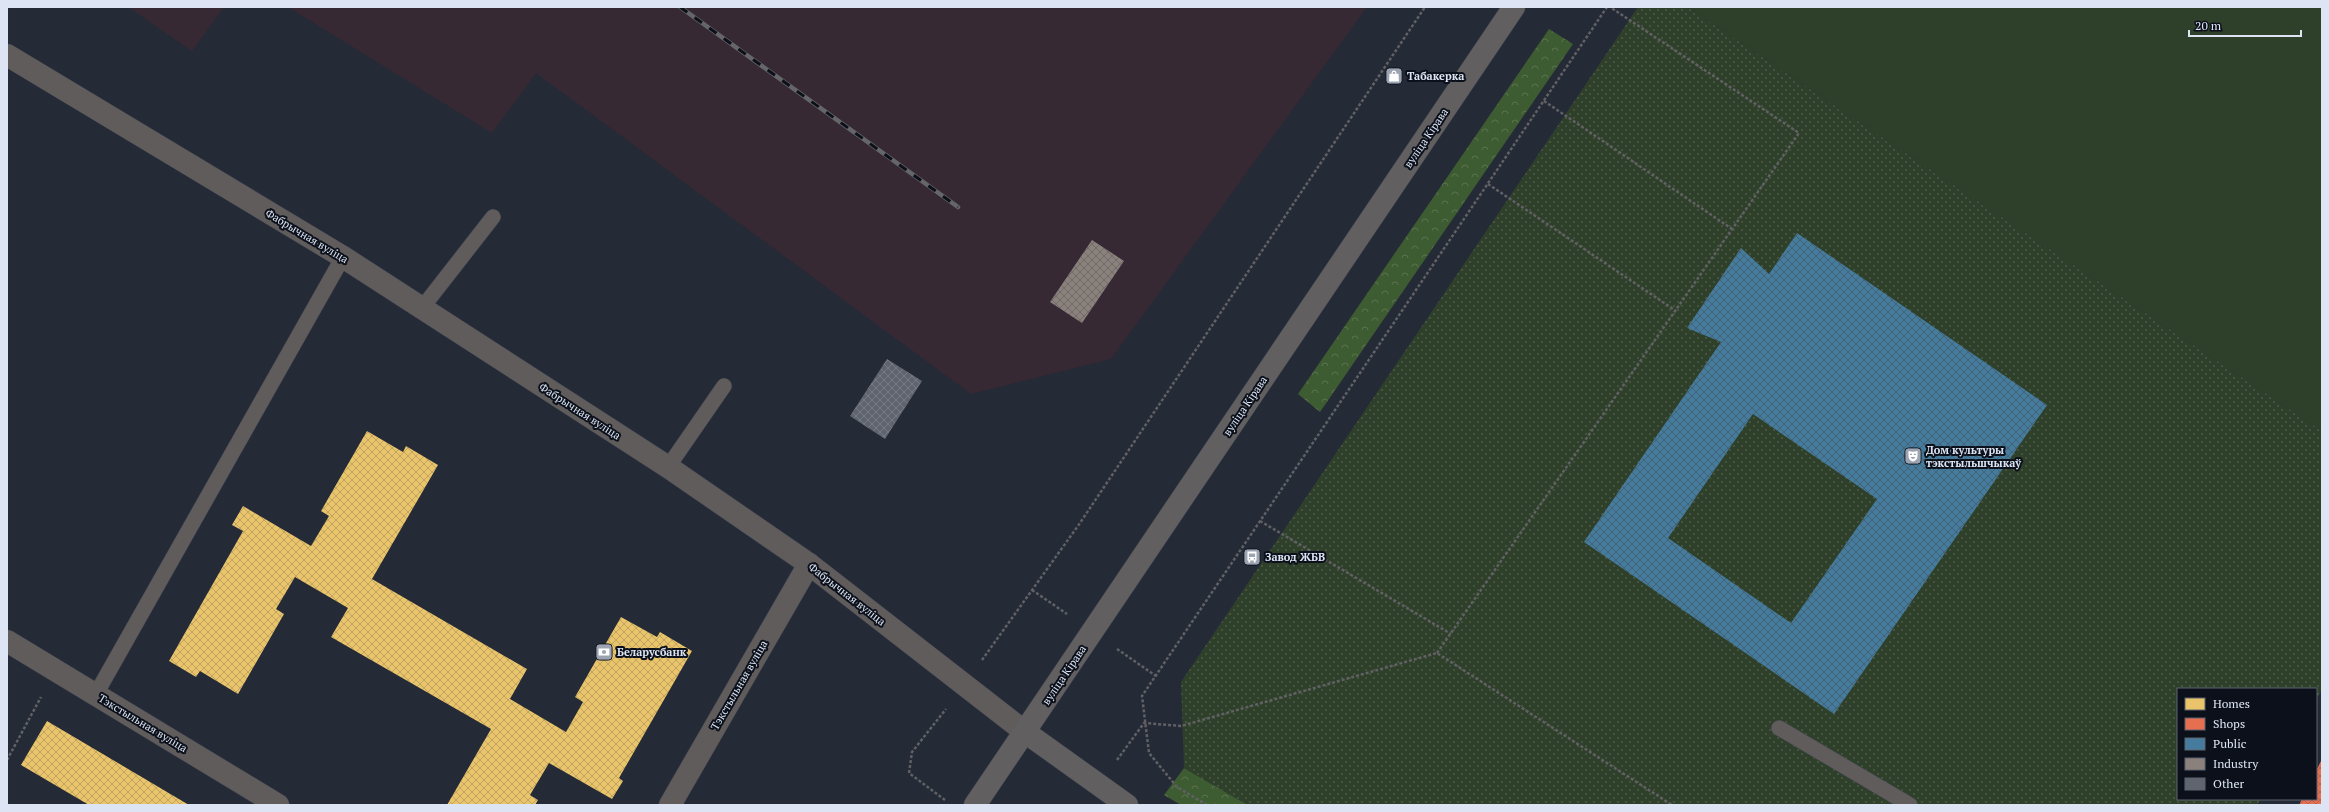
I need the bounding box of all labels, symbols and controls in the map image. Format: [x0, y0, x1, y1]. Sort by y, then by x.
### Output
scale bar [2189, 12, 2301, 38]
text: 20 m [2195, 18, 2222, 33]
shop icon: Табакерка [1384, 66, 1404, 86]
place label: Табакерка [1407, 69, 1464, 83]
street label: вуліца Кірава [1401, 105, 1451, 170]
street label: Фабрычная вуліца [263, 206, 351, 266]
street label: вуліца Кірава [1220, 373, 1270, 438]
street label: Фабрычная вуліца [537, 379, 624, 443]
place label: Дом культуры тэкстыльшчыкаў [1926, 443, 2021, 470]
theatre icon: Дом культуры тэкстыльшчыкаў [1903, 446, 1923, 466]
bus stop icon: Завод ЖБВ [1242, 547, 1262, 567]
place label: Завод ЖБВ [1265, 550, 1325, 564]
street label: Фабрычная вуліца [806, 559, 889, 629]
street label: Тэкстыльная вуліца [708, 637, 771, 732]
bank icon: Беларусбанк [594, 642, 614, 662]
street label: вуліца Кірава [1039, 642, 1089, 707]
place label: Беларусбанк [617, 645, 687, 659]
legend [2177, 688, 2317, 800]
street label: Тэкстыльная вуліца [96, 691, 190, 755]
text: Homes [2213, 696, 2250, 711]
text: Shops [2213, 716, 2245, 731]
text: Public [2213, 736, 2247, 751]
text: Industry [2213, 756, 2259, 771]
text: Other [2213, 776, 2244, 791]

